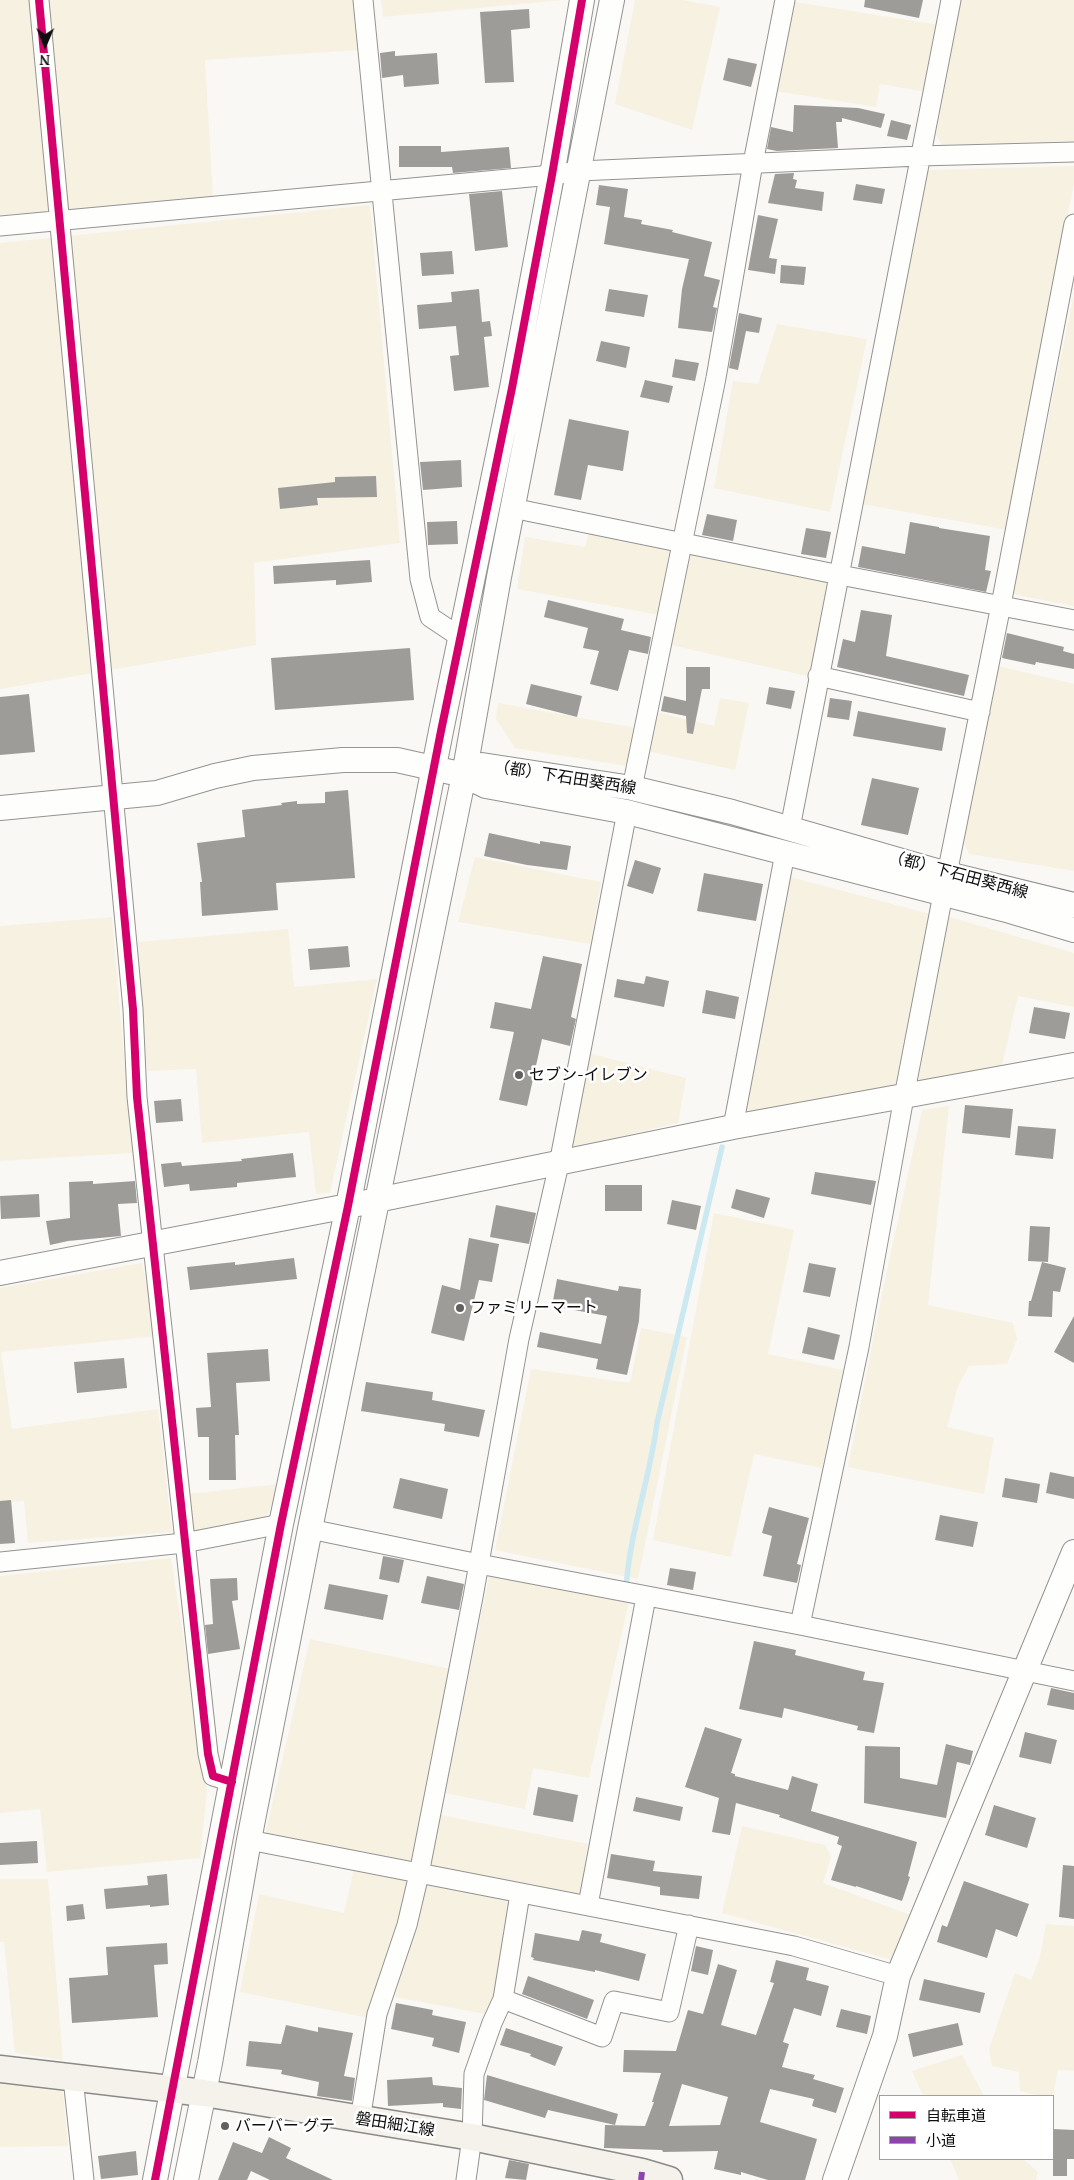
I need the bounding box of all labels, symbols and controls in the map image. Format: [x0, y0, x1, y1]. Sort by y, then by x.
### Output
north arrow [20, 20, 70, 70]
text: N [39, 51, 50, 70]
street label: （都）下石田葵西線 [492, 757, 638, 799]
street label: （都）下石田葵西線 [886, 847, 1030, 903]
place label: セブン-イレブン [529, 1065, 648, 1085]
marker: セブン-イレブン [513, 1069, 525, 1081]
place label: ファミリーマート [470, 1298, 598, 1318]
marker: ファミリーマート [454, 1302, 466, 1314]
legend [879, 2095, 1054, 2160]
text: 自転車道 [926, 2105, 986, 2125]
street label: 磐田細江線 [354, 2109, 436, 2141]
place label: バーバー グテ [235, 2116, 335, 2136]
marker: バーバー グテ [219, 2120, 231, 2132]
text: 小道 [926, 2130, 956, 2150]

